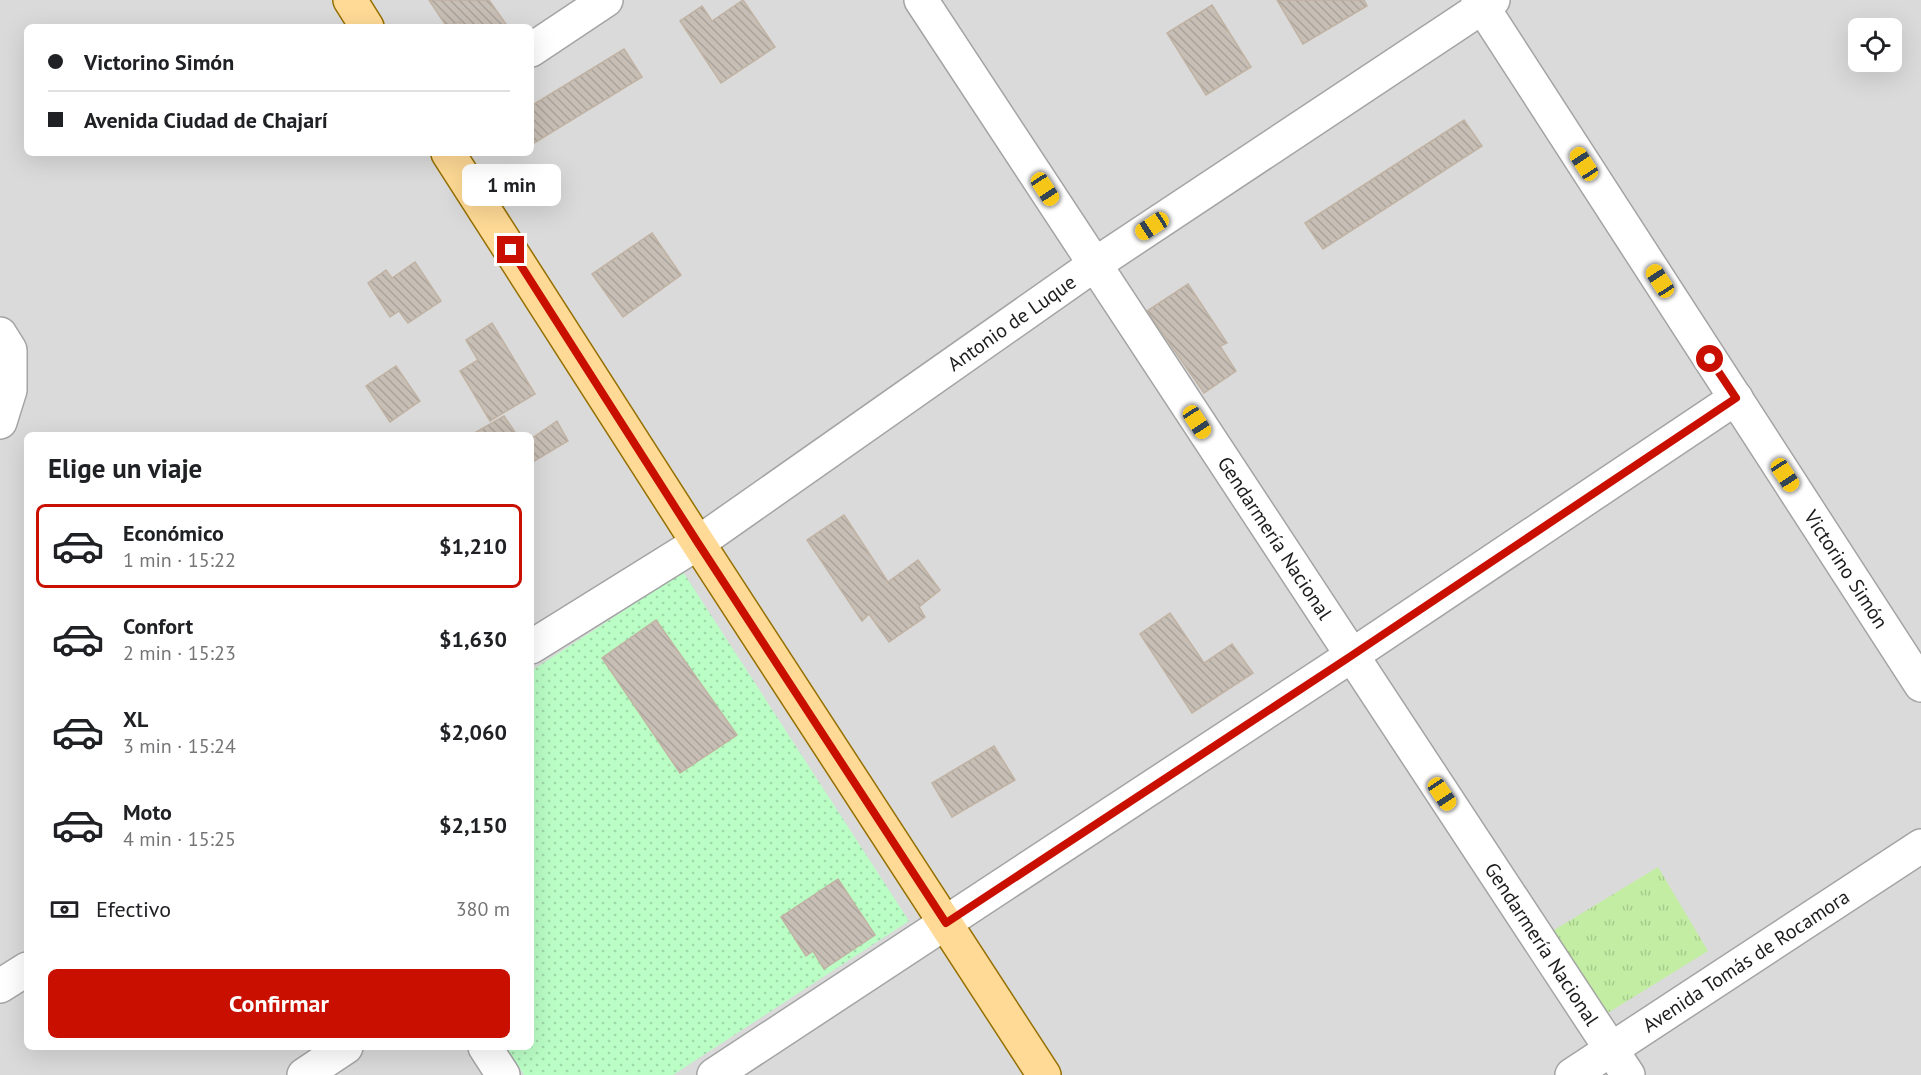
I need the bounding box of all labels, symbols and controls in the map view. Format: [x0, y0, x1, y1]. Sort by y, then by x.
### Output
map controls [1848, 18, 1902, 72]
button: locate [1848, 18, 1902, 72]
text: Victorino Simón [84, 48, 234, 76]
text: Avenida Ciudad de Chajarí [84, 106, 328, 134]
car [1567, 144, 1601, 184]
callout: 1 min [462, 163, 560, 205]
car [1028, 169, 1062, 209]
text: 1 min [487, 172, 536, 198]
car [1132, 209, 1172, 243]
route end [497, 236, 524, 263]
car [1643, 261, 1677, 301]
street label: Antonio de Luque [942, 269, 1081, 377]
route start [1696, 345, 1723, 372]
car [1180, 402, 1214, 442]
text: Elige un viaje [48, 451, 202, 485]
street label: Gendarmería Nacional [1212, 452, 1338, 625]
car [1768, 455, 1802, 495]
street label: Victorino Simón [1798, 504, 1894, 634]
icon: car [51, 519, 105, 573]
text: Económico [123, 519, 224, 547]
text: $1,210 [439, 532, 507, 560]
text: 1 min · 15:22 [123, 547, 236, 573]
icon: car [51, 612, 105, 666]
text: Confort [123, 612, 193, 640]
text: $1,630 [439, 625, 507, 653]
text: 2 min · 15:23 [123, 640, 236, 666]
icon: car [51, 705, 105, 759]
text: XL [123, 705, 148, 733]
text: $2,060 [439, 718, 507, 746]
text: 3 min · 15:24 [123, 733, 236, 759]
car [1424, 774, 1460, 814]
icon: car [51, 798, 105, 852]
text: Moto [123, 798, 172, 826]
text: $2,150 [439, 811, 507, 839]
text: 4 min · 15:25 [123, 826, 236, 852]
street label: Gendarmería Nacional [1479, 858, 1605, 1031]
street label: Avenida Tomás de Rocamora [1638, 884, 1854, 1038]
icon: cash [48, 893, 81, 926]
text: Efectivo [96, 895, 171, 923]
text: 380 m [456, 896, 510, 922]
button: Confirmar [48, 969, 510, 1038]

